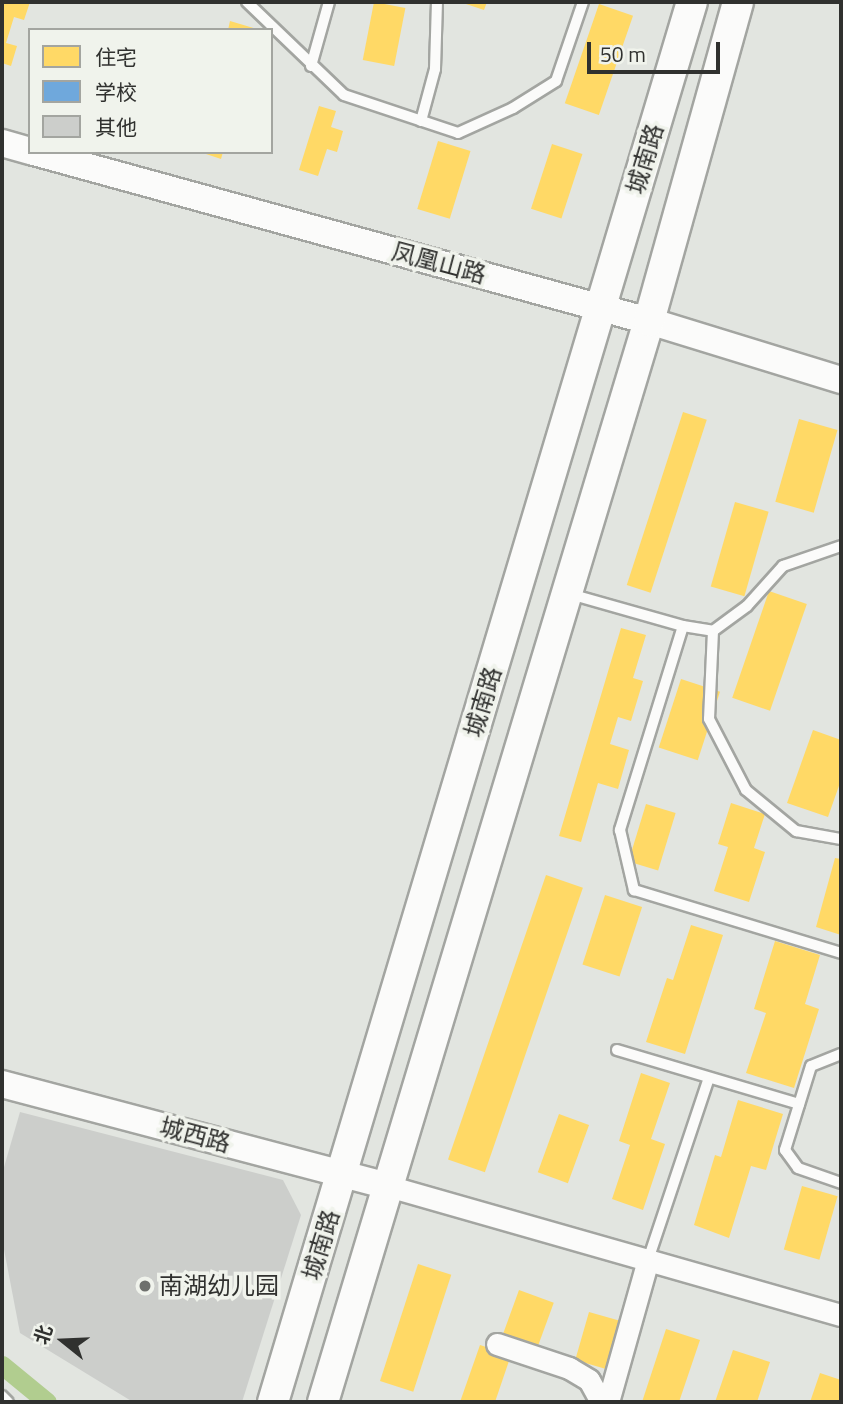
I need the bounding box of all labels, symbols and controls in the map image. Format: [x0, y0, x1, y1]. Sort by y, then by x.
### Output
legend [28, 28, 273, 154]
scale bar [591, 28, 724, 72]
text: 50 m [600, 38, 646, 70]
text: 住宅 [95, 41, 137, 73]
text: 学校 [95, 76, 137, 108]
text: 其他 [95, 111, 137, 143]
street label: 城南路 [621, 120, 669, 198]
street label: 凤凰山路 [389, 237, 489, 289]
street label: 城南路 [459, 663, 507, 741]
street label: 城西路 [156, 1112, 234, 1158]
street label: 城南路 [297, 1206, 345, 1284]
place label: 南湖幼儿园 [159, 1272, 279, 1300]
marker: 南湖幼儿园 [137, 1278, 153, 1294]
north arrow [28, 1306, 98, 1376]
text: 北 [26, 1321, 59, 1348]

